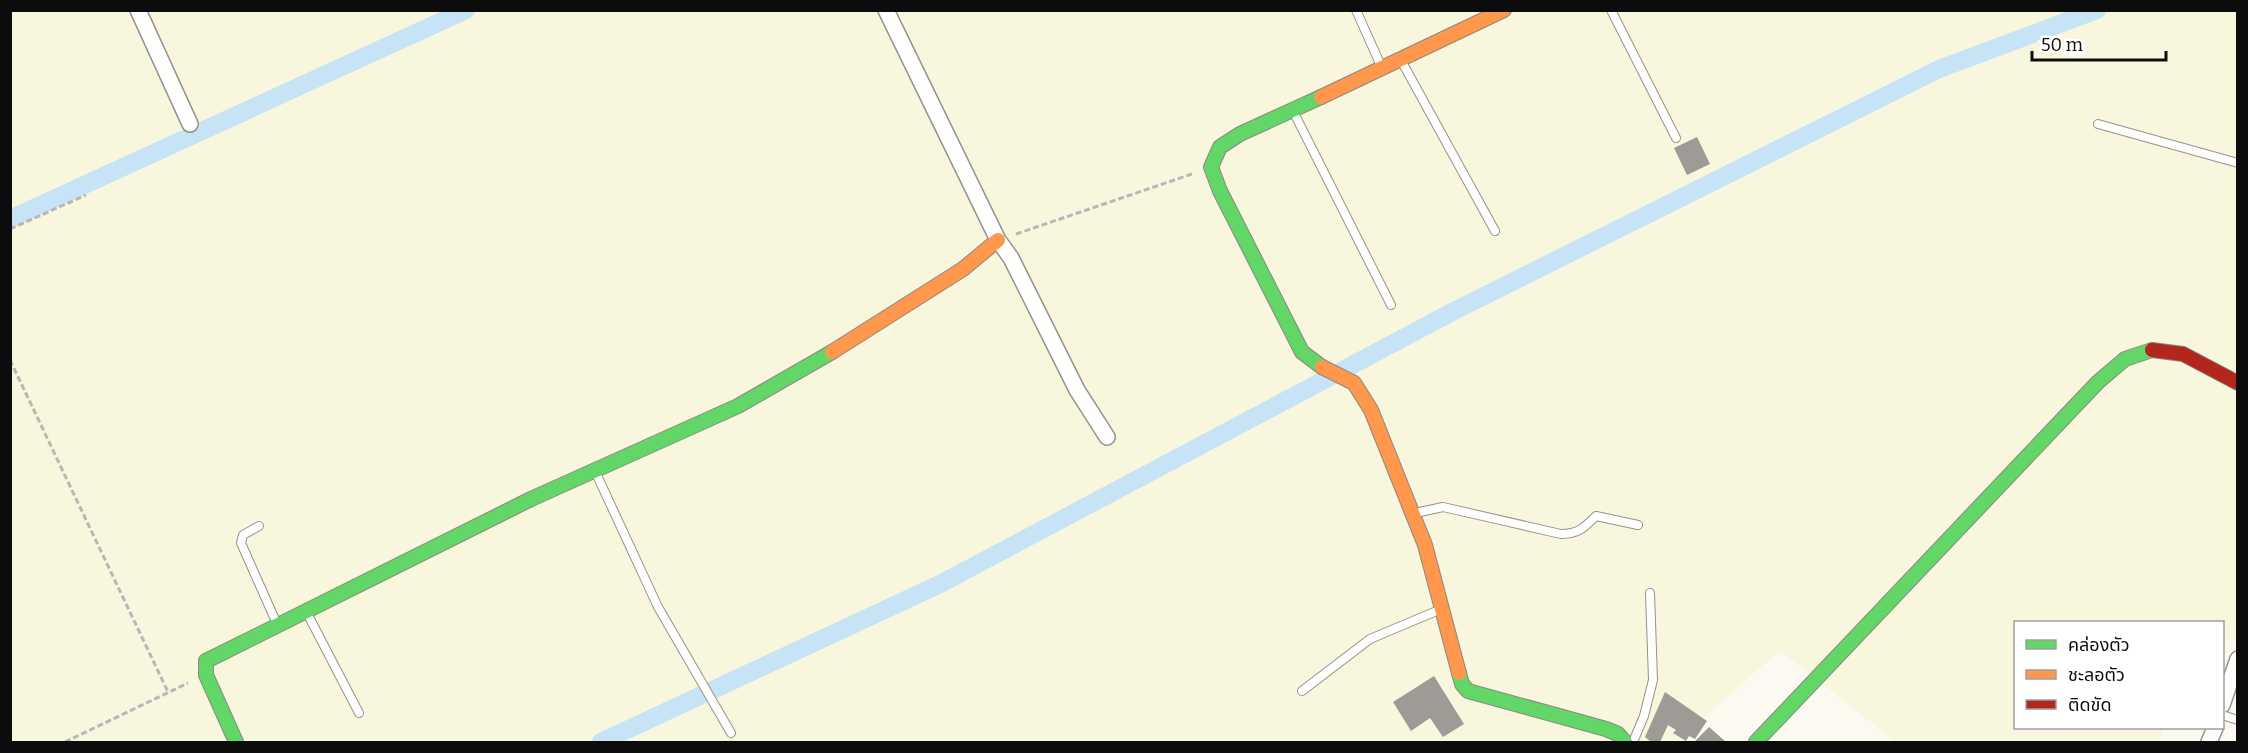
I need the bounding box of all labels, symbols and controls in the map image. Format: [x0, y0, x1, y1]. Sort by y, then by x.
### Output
scale bar [2032, 24, 2166, 62]
text: 50 m [2041, 34, 2083, 56]
legend [2014, 621, 2224, 729]
text: คล่องตัว [2068, 634, 2130, 656]
text: ชะลอตัว [2068, 664, 2125, 686]
text: ติดขัด [2068, 694, 2111, 716]

